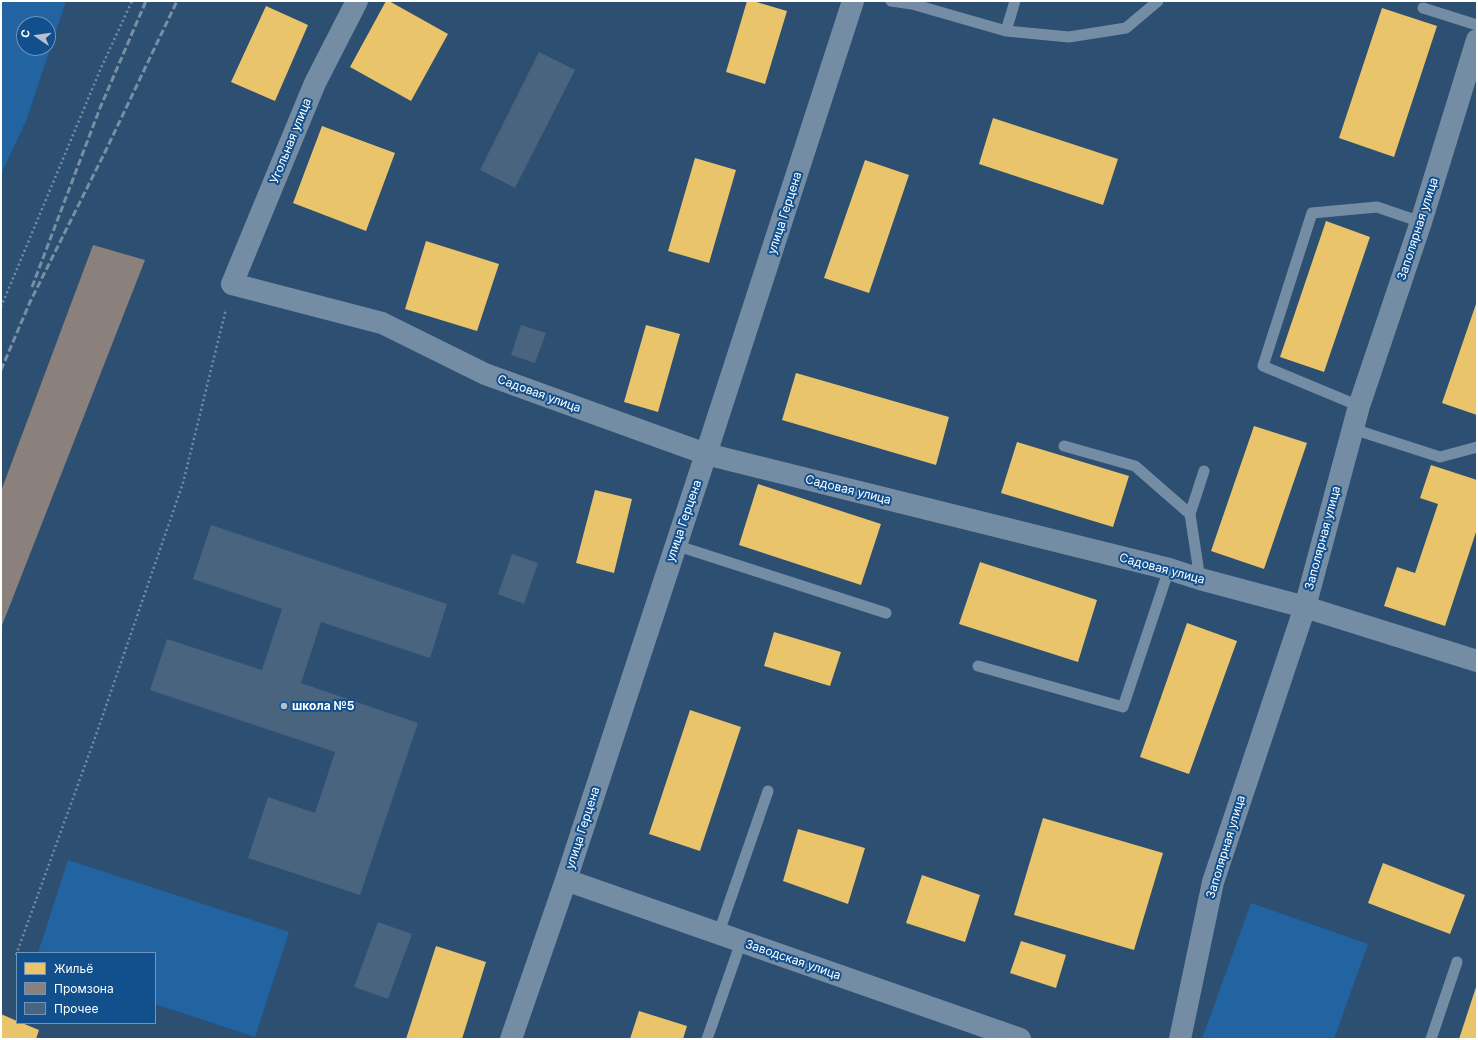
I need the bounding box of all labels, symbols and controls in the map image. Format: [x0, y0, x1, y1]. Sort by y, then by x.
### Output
north arrow [16, 16, 56, 56]
text: С [18, 28, 33, 39]
street label: Угольная улица [267, 96, 315, 186]
street label: улица Герцена [765, 170, 805, 256]
street label: Заполярная улица [1395, 176, 1441, 282]
street label: Садовая улица [495, 372, 583, 416]
street label: Садовая улица [804, 472, 892, 508]
street label: улица Герцена [663, 478, 705, 564]
street label: Заполярная улица [1302, 484, 1344, 592]
street label: Садовая улица [1118, 551, 1206, 587]
place label: школа №5 [292, 699, 354, 713]
marker: школа №5 [279, 701, 289, 711]
street label: улица Герцена [563, 785, 603, 871]
street label: Заполярная улица [1203, 794, 1249, 900]
street label: Заводская улица [743, 937, 843, 983]
legend [16, 952, 156, 1024]
text: Жильё [54, 961, 93, 976]
text: Промзона [54, 981, 114, 996]
text: Прочее [54, 1001, 99, 1016]

